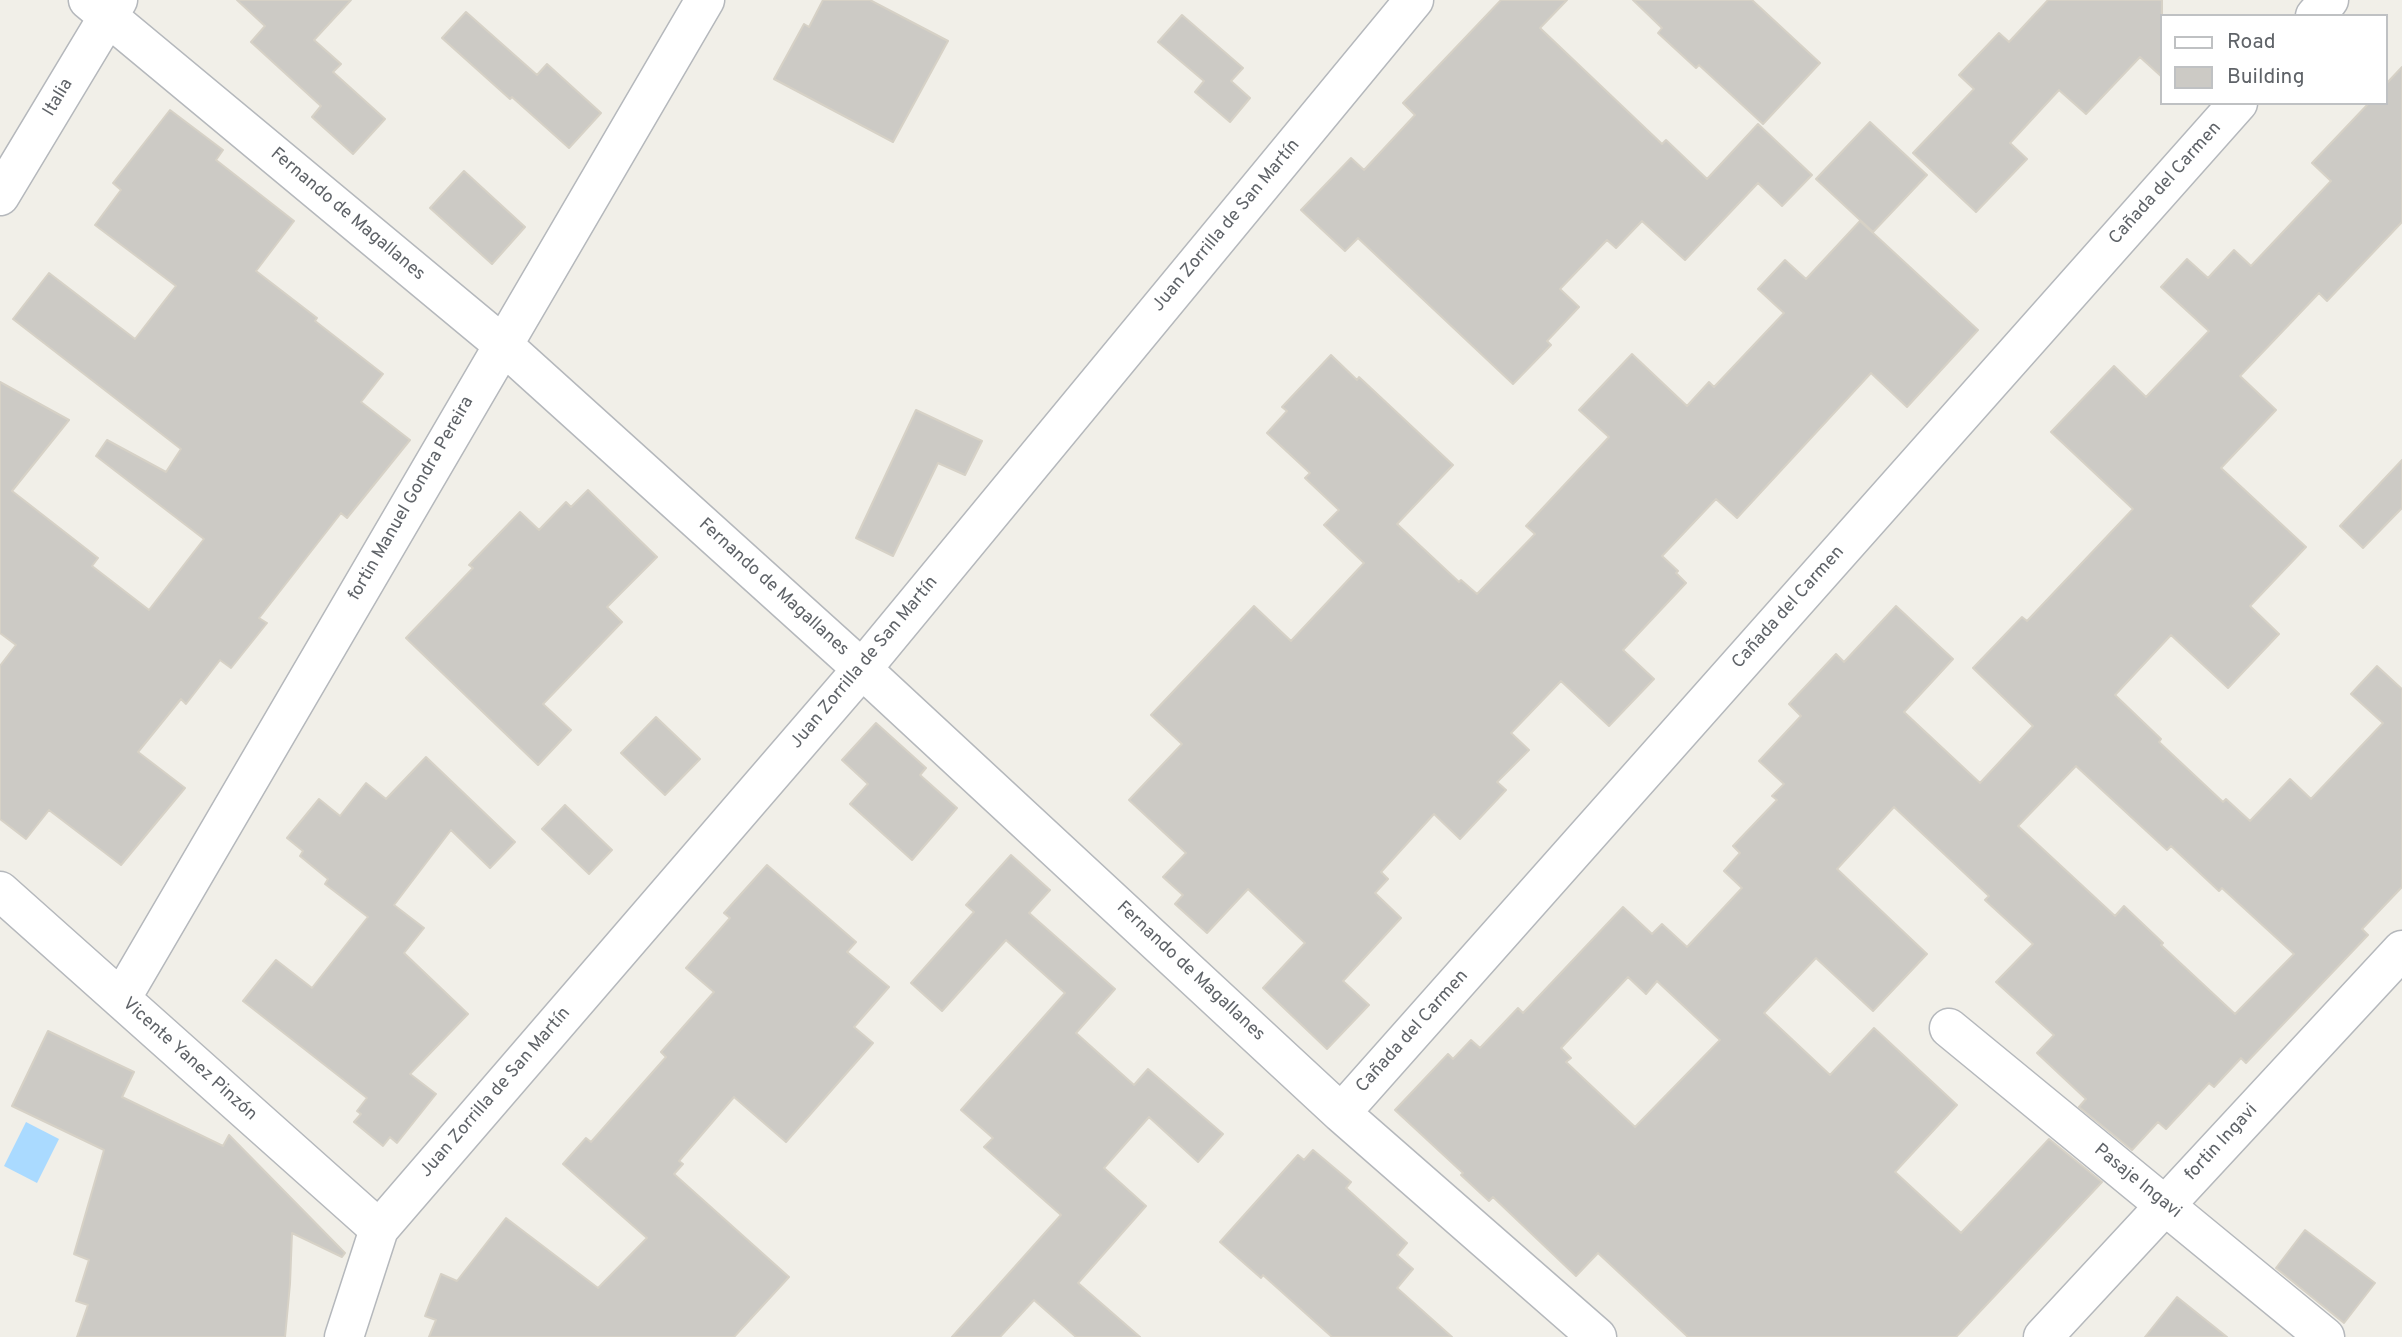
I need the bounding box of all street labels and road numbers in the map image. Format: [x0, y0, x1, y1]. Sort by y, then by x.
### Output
street label: Italia [39, 75, 79, 121]
street label: Cañada del Carmen [2105, 118, 2227, 250]
street label: Juan Zorrilla de San Martín [1149, 135, 1305, 317]
street label: Fernando de Magallanes [265, 144, 429, 286]
street label: fortin Manuel Gondra Pereira [345, 393, 479, 605]
street label: Fernando de Magallanes [693, 515, 853, 661]
street label: Cañada del Carmen [1728, 542, 1850, 674]
street label: Juan Zorrilla de San Martín [787, 572, 943, 754]
street label: Fernando de Magallanes [1111, 898, 1269, 1046]
street label: Cañada del Carmen [1352, 966, 1474, 1098]
street label: Vicente Yanez Pinzón [117, 994, 261, 1126]
street label: Juan Zorrilla de San Martín [416, 1004, 576, 1182]
street label: fortin Ingavi [2181, 1100, 2263, 1186]
street label: Pasaje Ingavi [2089, 1140, 2185, 1224]

